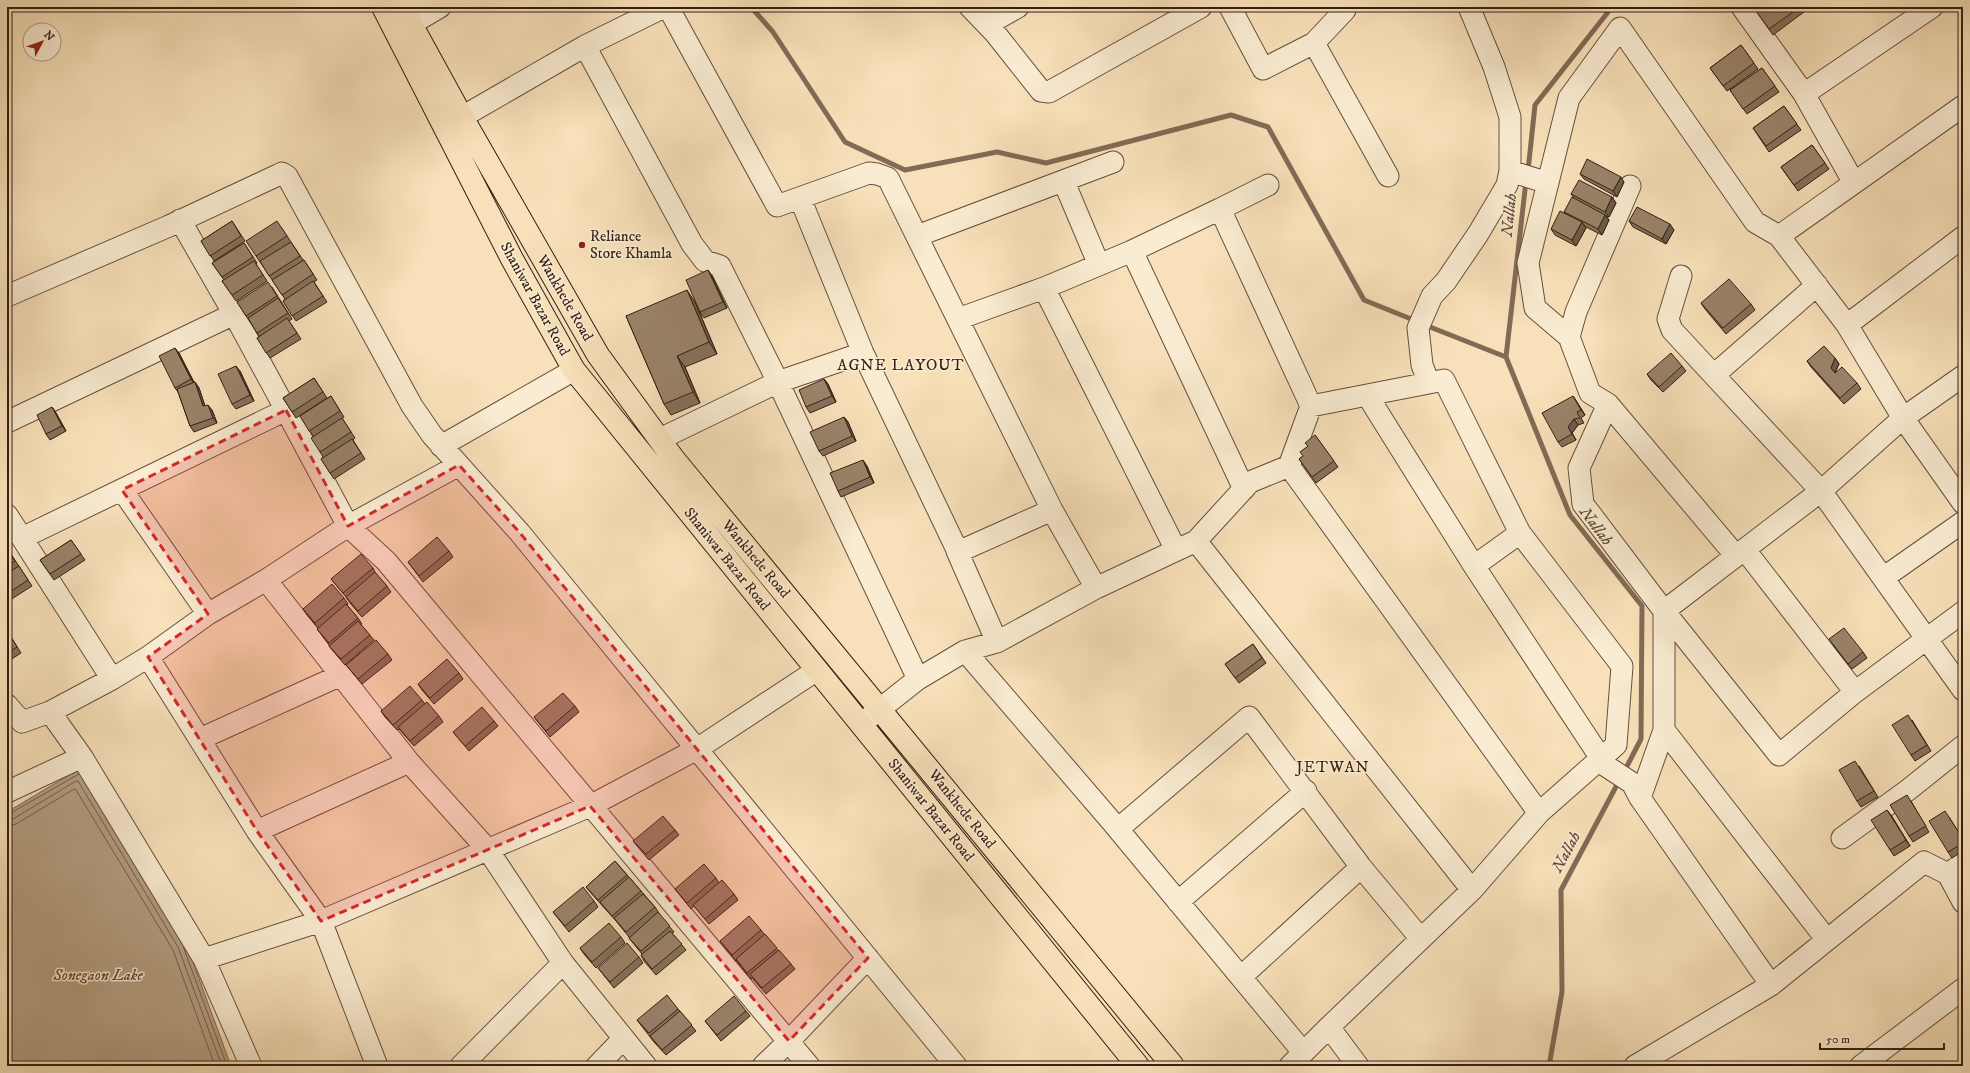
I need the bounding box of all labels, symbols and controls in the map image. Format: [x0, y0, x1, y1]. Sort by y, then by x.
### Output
north arrow [22, 22, 62, 62]
text: N [41, 28, 57, 44]
water label: Nallah [1497, 193, 1521, 238]
place label: Reliance Store Khamla [590, 227, 672, 263]
street label: Shaniwar Bazar Road [496, 239, 574, 360]
marker: Reliance Store Khamla [577, 240, 587, 250]
street label: Wankhede Road [532, 251, 598, 345]
district label: AGNE LAYOUT [837, 355, 965, 375]
water label: Nallah [1574, 502, 1617, 549]
street label: Shaniwar Bazar Road [680, 504, 775, 615]
street label: Wankhede Road [717, 515, 795, 602]
street label: Shaniwar Bazar Road [884, 755, 979, 866]
district label: JETWAN [1294, 757, 1370, 777]
street label: Wankhede Road [924, 765, 1000, 853]
water label: Nallah [1547, 828, 1585, 877]
water label: Sonegaon Lake [52, 965, 143, 985]
scale bar [1820, 1025, 1944, 1051]
text: 50 m [1826, 1032, 1850, 1047]

